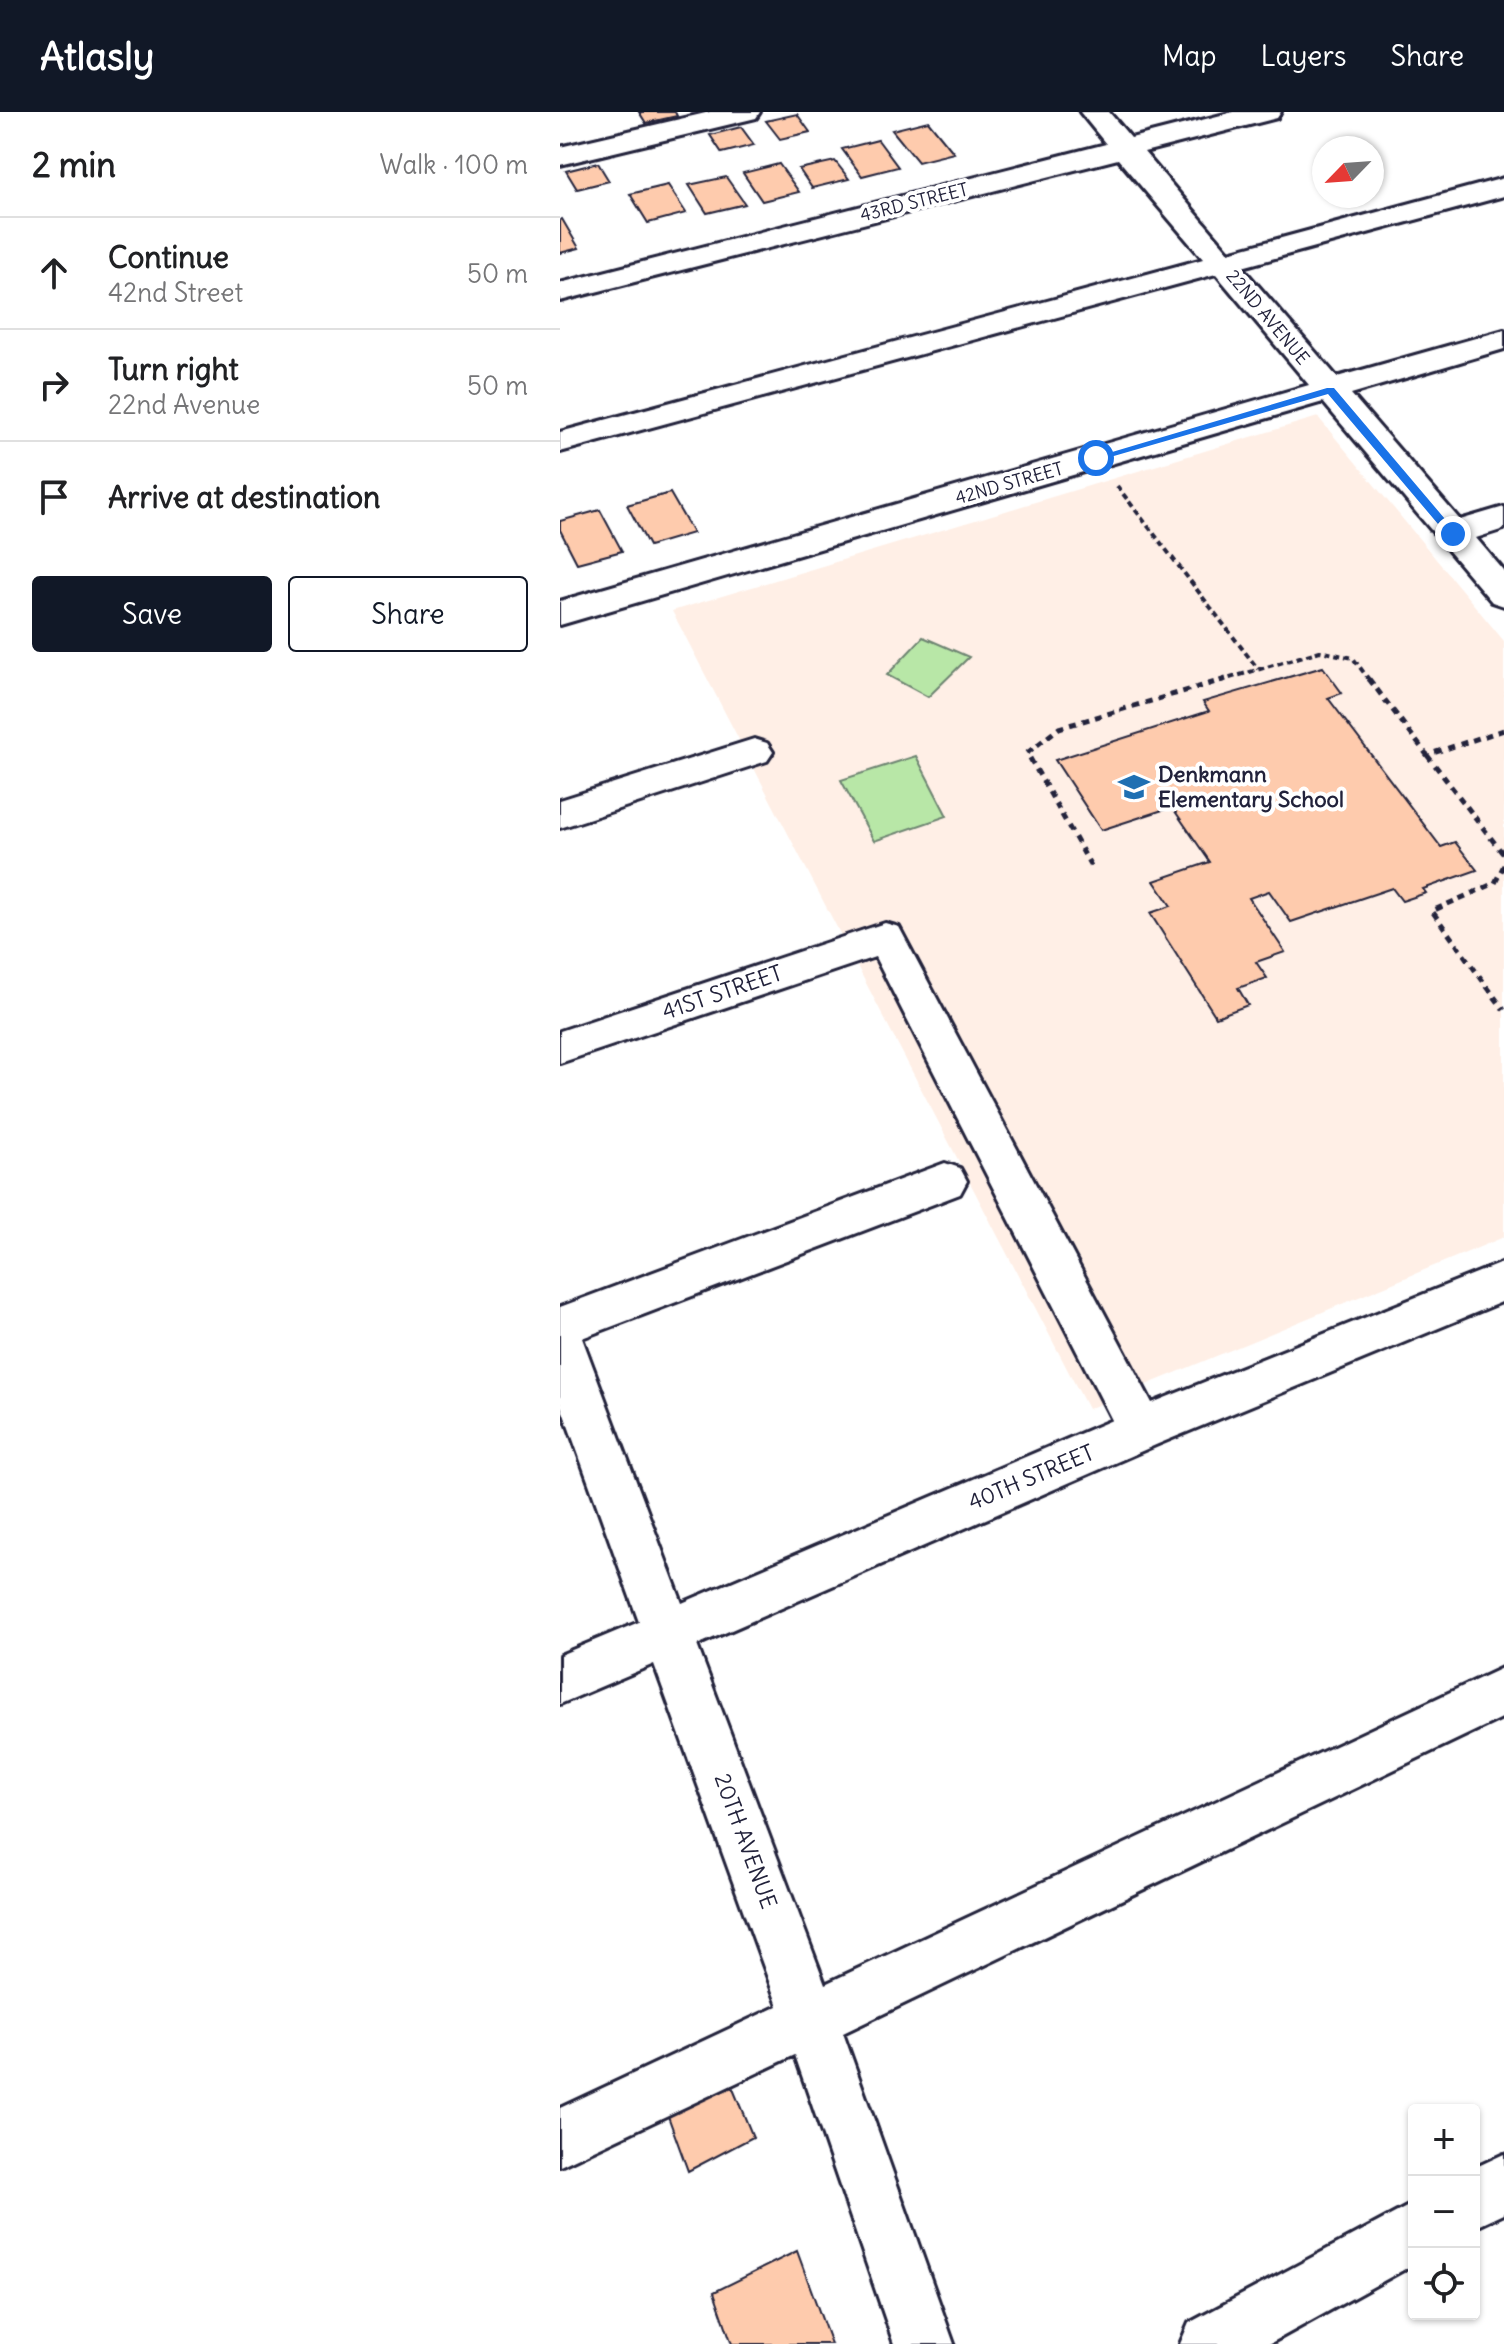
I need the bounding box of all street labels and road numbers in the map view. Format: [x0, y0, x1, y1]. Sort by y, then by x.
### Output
street label: 43RD STREET [858, 177, 970, 227]
street label: 22ND AVENUE [1221, 265, 1315, 369]
street label: 42ND STREET [952, 457, 1066, 509]
street label: 41ST STREET [658, 958, 786, 1026]
street label: 40TH STREET [964, 1438, 1098, 1516]
street label: 20TH AVENUE [709, 1770, 783, 1912]

